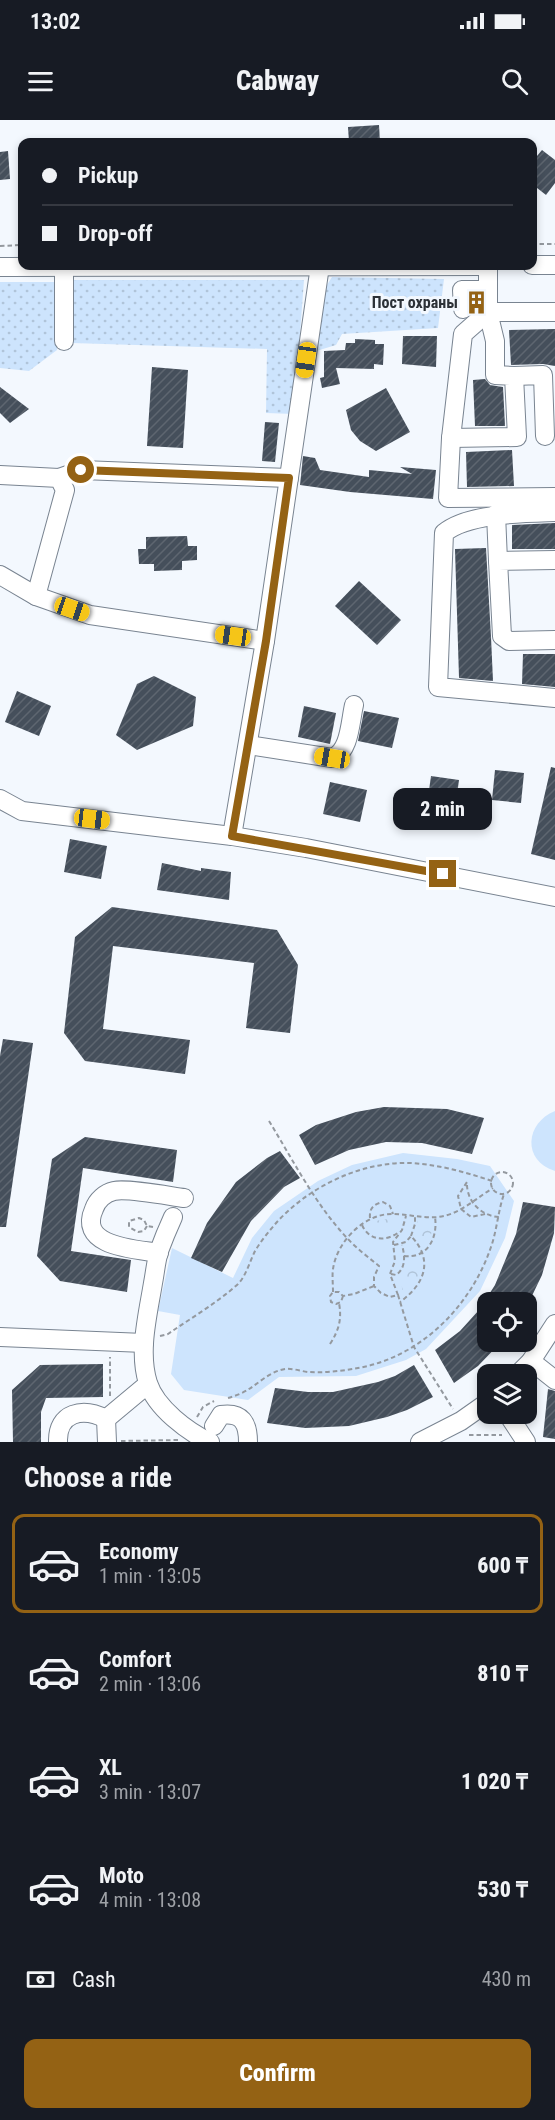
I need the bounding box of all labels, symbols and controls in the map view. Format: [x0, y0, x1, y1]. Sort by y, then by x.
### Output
text: 13:02 [30, 9, 81, 34]
icon: menu [24, 65, 57, 98]
text: Cabway [236, 65, 319, 97]
icon: search [498, 65, 531, 98]
text: Pickup [78, 163, 138, 188]
text: Drop-off [78, 221, 152, 246]
building icon: Пост охраны [463, 289, 489, 315]
place label: Пост охраны [372, 293, 458, 312]
car [295, 341, 317, 379]
route start [67, 456, 94, 483]
car [52, 595, 92, 623]
car [214, 625, 252, 647]
car [313, 746, 351, 770]
callout: 2 min [394, 787, 492, 829]
text: 2 min [420, 797, 465, 821]
car [73, 808, 111, 830]
route end [429, 860, 456, 887]
map controls [477, 1292, 537, 1424]
button: locate [477, 1292, 537, 1352]
button: layers [477, 1364, 537, 1424]
text: Choose a ride [24, 1462, 172, 1494]
icon: car [27, 1537, 81, 1591]
text: Economy [99, 1539, 179, 1564]
text: 600 ₸ [477, 1553, 528, 1578]
text: 1 min · 13:05 [99, 1564, 201, 1588]
icon: car [27, 1645, 81, 1699]
text: Comfort [99, 1647, 172, 1672]
text: 810 ₸ [477, 1661, 528, 1686]
text: 2 min · 13:06 [99, 1672, 201, 1696]
icon: car [27, 1753, 81, 1807]
text: XL [99, 1755, 122, 1780]
text: 1 020 ₸ [461, 1769, 528, 1794]
text: 3 min · 13:07 [99, 1780, 201, 1804]
icon: car [27, 1861, 81, 1915]
text: Moto [99, 1863, 144, 1888]
text: 530 ₸ [477, 1877, 528, 1902]
text: 4 min · 13:08 [99, 1888, 201, 1912]
icon: cash [24, 1963, 57, 1996]
text: Cash [72, 1967, 116, 1992]
text: 430 m [482, 1967, 531, 1991]
button: Confirm [24, 2039, 531, 2108]

